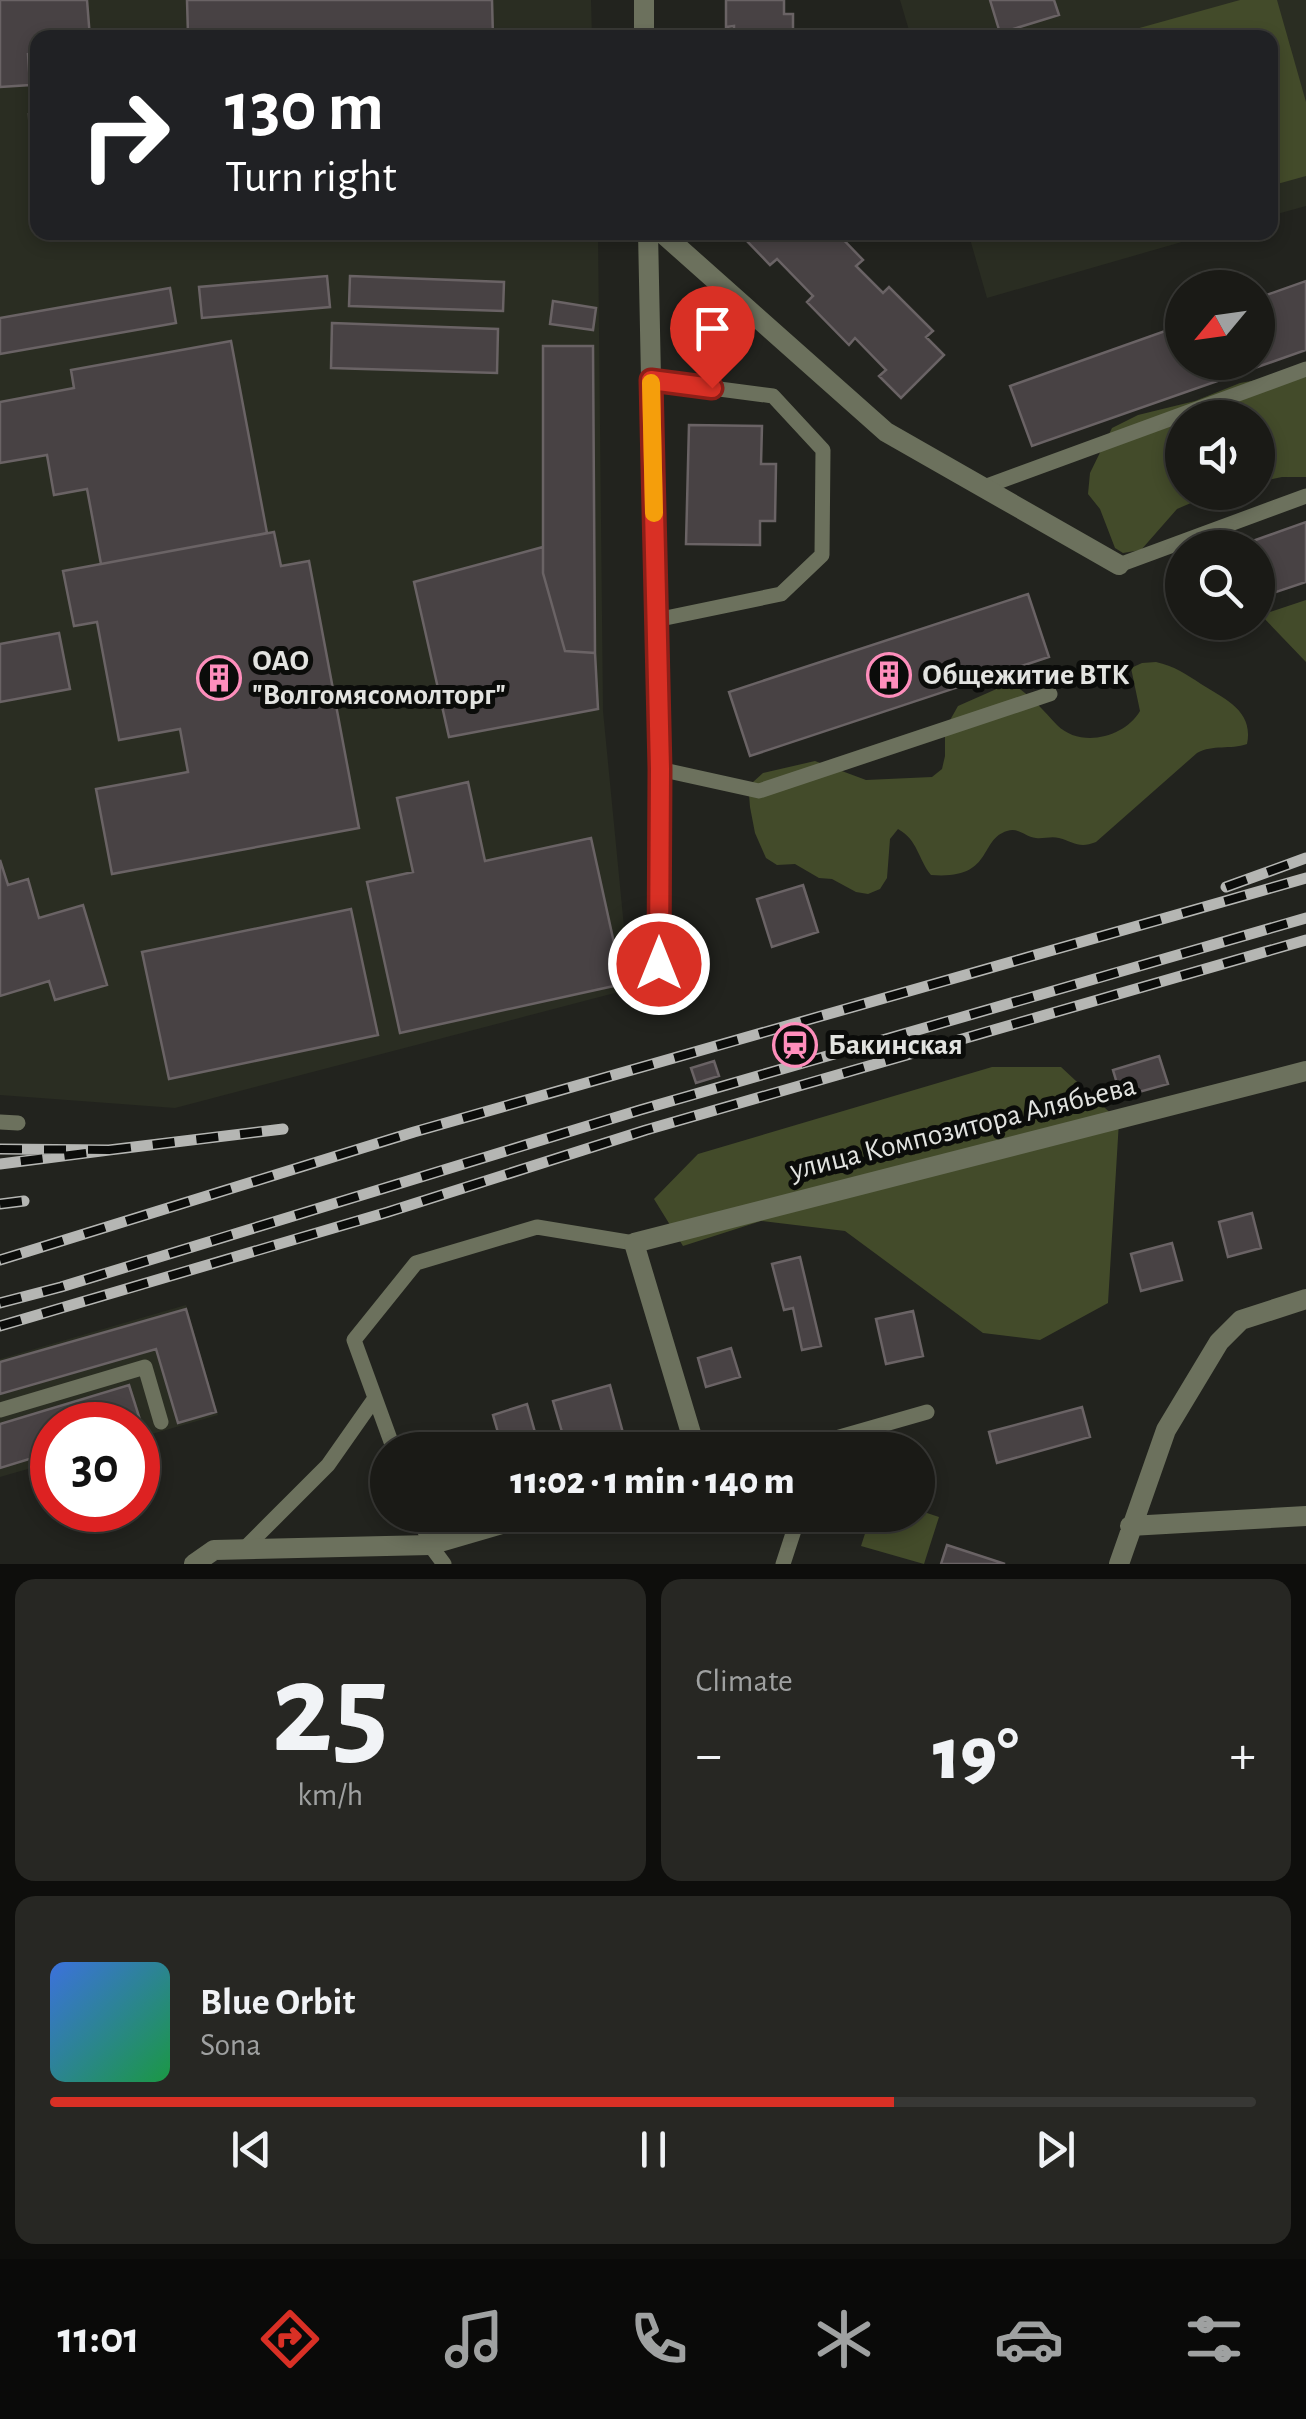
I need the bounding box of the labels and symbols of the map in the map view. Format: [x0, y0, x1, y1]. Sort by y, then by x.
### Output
north arrow [1165, 270, 1275, 380]
pin [670, 286, 755, 389]
place label: ОАО "Волгомясомолторг" [252, 646, 506, 710]
building icon: Общежитие ВТК [866, 652, 912, 698]
building icon: ОАО "Волгомясомолторг" [196, 655, 242, 701]
place label: Общежитие ВТК [922, 660, 1130, 690]
position arrow [607, 912, 711, 1016]
station icon: Бакинская [772, 1022, 818, 1068]
place label: Бакинская [828, 1030, 963, 1060]
street label: улица Композитора Алябьева [786, 1070, 1139, 1186]
speed limit sign: 30 [30, 1402, 160, 1532]

